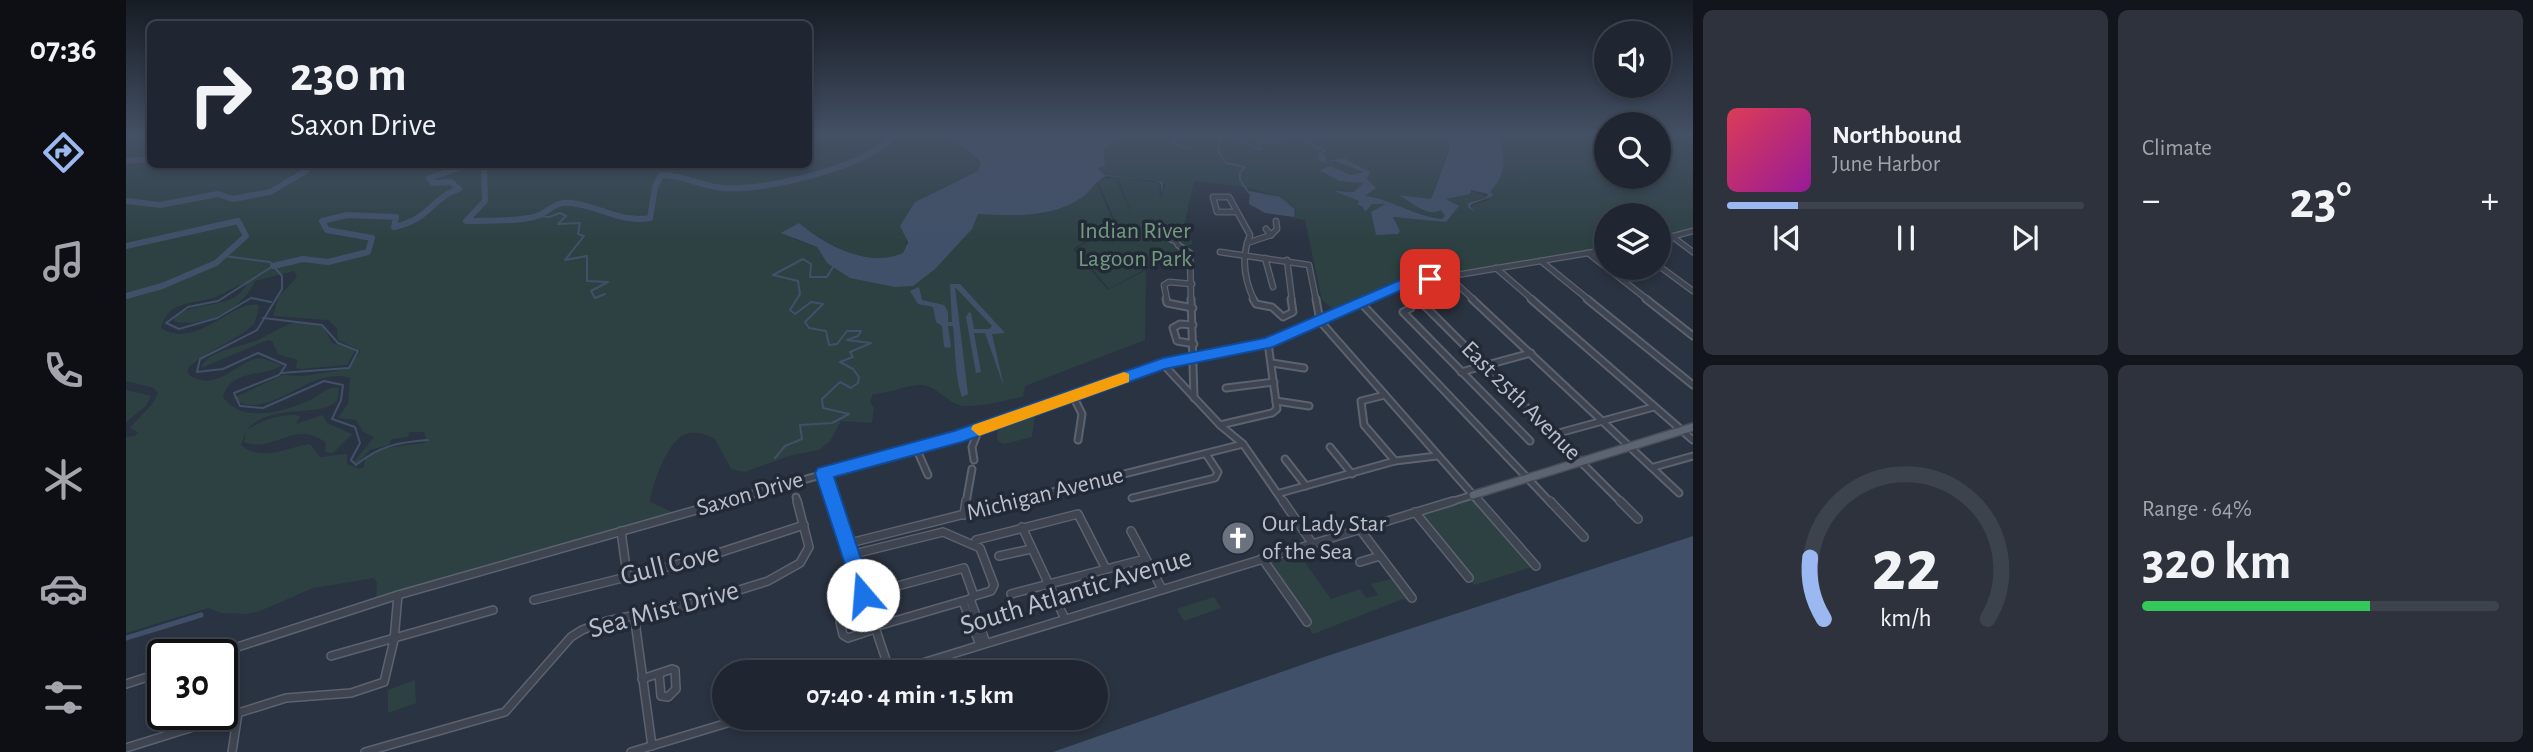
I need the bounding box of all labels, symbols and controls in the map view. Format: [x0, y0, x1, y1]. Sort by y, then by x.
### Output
map controls [1594, 21, 1671, 280]
button: sound [1594, 21, 1671, 98]
text: 07:36 [29, 33, 97, 65]
icon: right [175, 49, 266, 140]
text: 230 m [290, 51, 407, 100]
text: Saxon Drive [290, 109, 436, 141]
button: search [1594, 112, 1671, 189]
text: Northbound [1832, 122, 1961, 148]
icon: directions [39, 128, 88, 177]
text: Climate [2142, 137, 2212, 160]
text: June Harbor [1832, 153, 1940, 176]
text: 23° [2289, 175, 2352, 227]
text: − [2142, 182, 2160, 220]
text: + [2481, 182, 2499, 220]
button: layers [1594, 203, 1671, 280]
park label: Indian River Lagoon Park [1078, 219, 1192, 271]
icon: previous [1768, 219, 1806, 257]
icon: pause [1887, 219, 1925, 257]
icon: next [2006, 219, 2044, 257]
icon: music [39, 237, 88, 286]
pin [1400, 249, 1460, 309]
icon: arrive [1411, 260, 1449, 298]
street label: East 25th Avenue [1457, 337, 1585, 465]
icon: phone [39, 346, 88, 395]
icon: climate [39, 455, 88, 504]
street label: Michigan Avenue [964, 463, 1126, 525]
street label: Saxon Drive [694, 467, 806, 521]
text: Range · 64% [2142, 498, 2252, 521]
place label: Our Lady Star of the Sea [1262, 512, 1386, 564]
church icon: Our Lady Star of the Sea [1219, 519, 1257, 557]
text: 22 [1871, 532, 1940, 605]
text: 320 km [2142, 536, 2292, 588]
street label: Gull Cove [618, 539, 722, 591]
street label: South Atlantic Avenue [957, 544, 1195, 640]
position arrow [826, 558, 900, 632]
icon: car [39, 564, 88, 613]
street label: Sea Mist Drive [586, 577, 742, 643]
text: km/h [1880, 606, 1931, 631]
speed limit sign: 30 [147, 639, 238, 730]
icon: filters [39, 673, 88, 722]
text: 07:40 · 4 min · 1.5 km [806, 682, 1014, 708]

